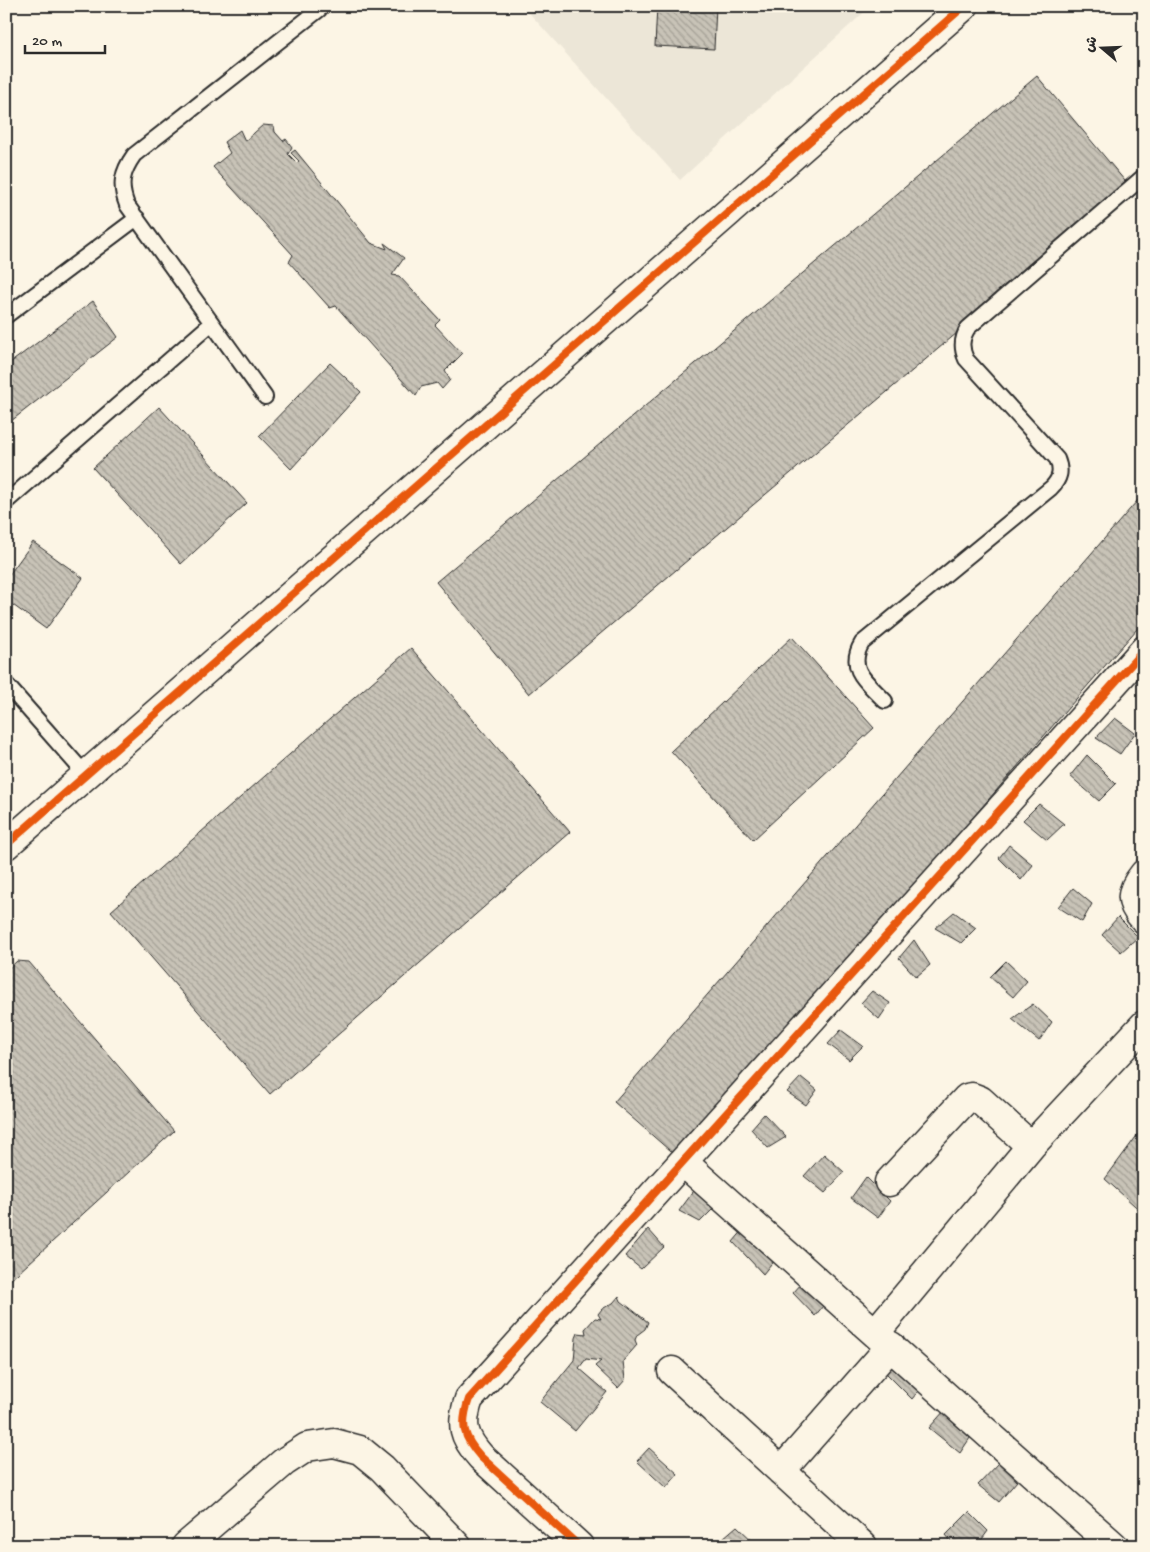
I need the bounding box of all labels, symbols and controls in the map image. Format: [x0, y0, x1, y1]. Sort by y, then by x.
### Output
scale bar [25, 22, 105, 54]
north arrow [1078, 22, 1128, 72]
text: 20 m [32, 33, 62, 51]
text: ش [1082, 35, 1103, 55]

